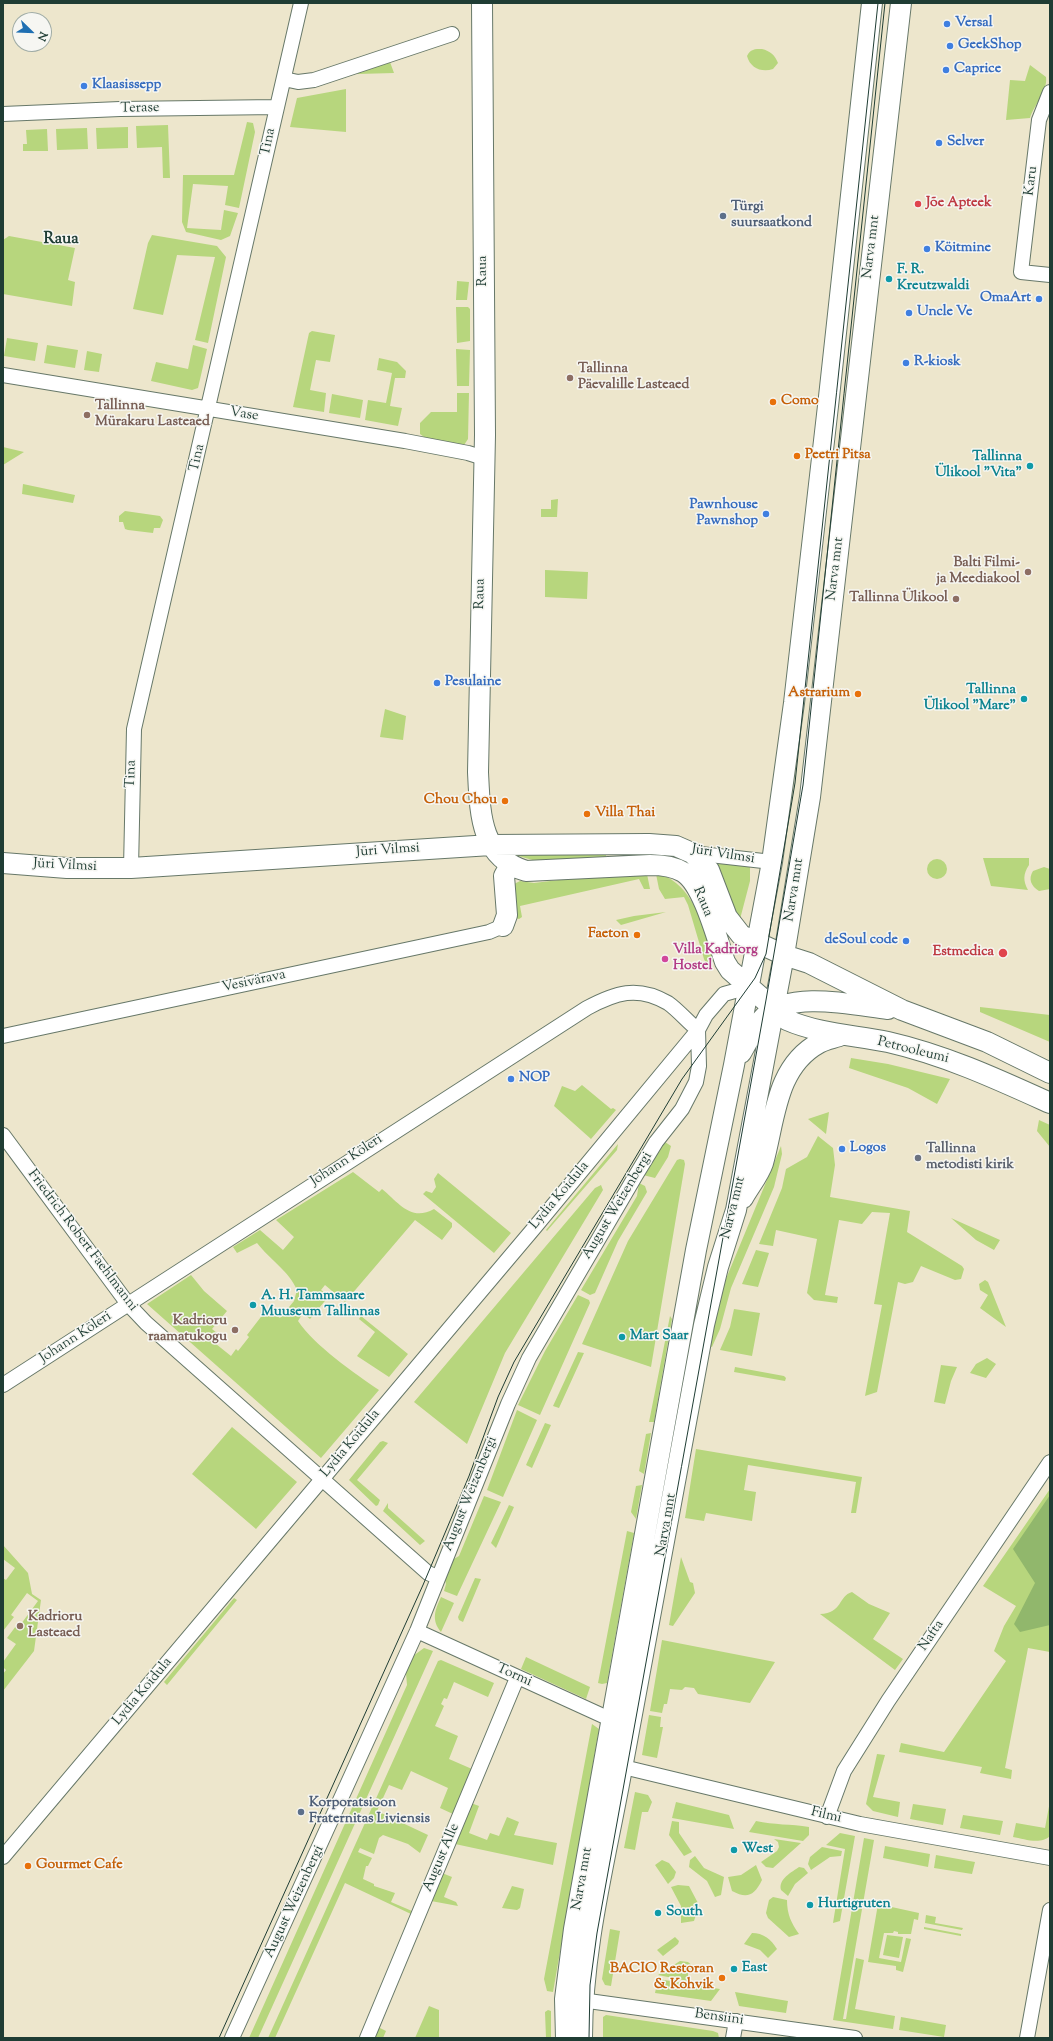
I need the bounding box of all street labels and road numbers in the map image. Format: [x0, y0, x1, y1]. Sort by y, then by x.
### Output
street label: Terase [120, 100, 160, 118]
street label: Tina [258, 127, 280, 157]
street label: Karu [1022, 165, 1042, 197]
street label: Narva mnt [860, 214, 884, 280]
street label: Raua [476, 256, 492, 286]
street label: Vase [228, 404, 260, 426]
street label: Tina [187, 443, 209, 473]
street label: Narva mnt [824, 536, 848, 602]
street label: Raua [472, 578, 490, 610]
street label: Tina [123, 760, 141, 788]
street label: Jüri Vilmsi [356, 840, 420, 862]
street label: Jüri Vilmsi [690, 842, 756, 868]
street label: Jüri Vilmsi [33, 856, 97, 876]
street label: Narva mnt [782, 857, 808, 923]
street label: Raua [688, 885, 716, 919]
street label: Vesivärava [221, 967, 287, 997]
street label: Petrooleumi [876, 1034, 950, 1068]
street label: Johann Köleri [308, 1131, 386, 1191]
street label: August Weizenbergi [579, 1149, 657, 1263]
street label: Lydia Koidula [527, 1159, 593, 1233]
street label: Friedrich Robert Faehlmanni [23, 1167, 141, 1315]
street label: Narva mnt [718, 1175, 750, 1241]
street label: Johann Köleri [37, 1308, 115, 1368]
street label: Lydia Koidula [318, 1407, 384, 1481]
street label: August Weizenbergi [440, 1434, 502, 1554]
street label: Narva mnt [653, 1492, 681, 1558]
street label: Nafta [916, 1617, 948, 1655]
street label: Lydia Koidula [110, 1655, 176, 1729]
street label: Tormi [494, 1661, 534, 1691]
street label: Filmi [809, 1804, 843, 1828]
street label: August Alle [420, 1821, 464, 1895]
street label: August Weizenbergi [262, 1843, 328, 1961]
street label: Narva mnt [569, 1846, 597, 1912]
street label: Bensiini [693, 2006, 745, 2030]

